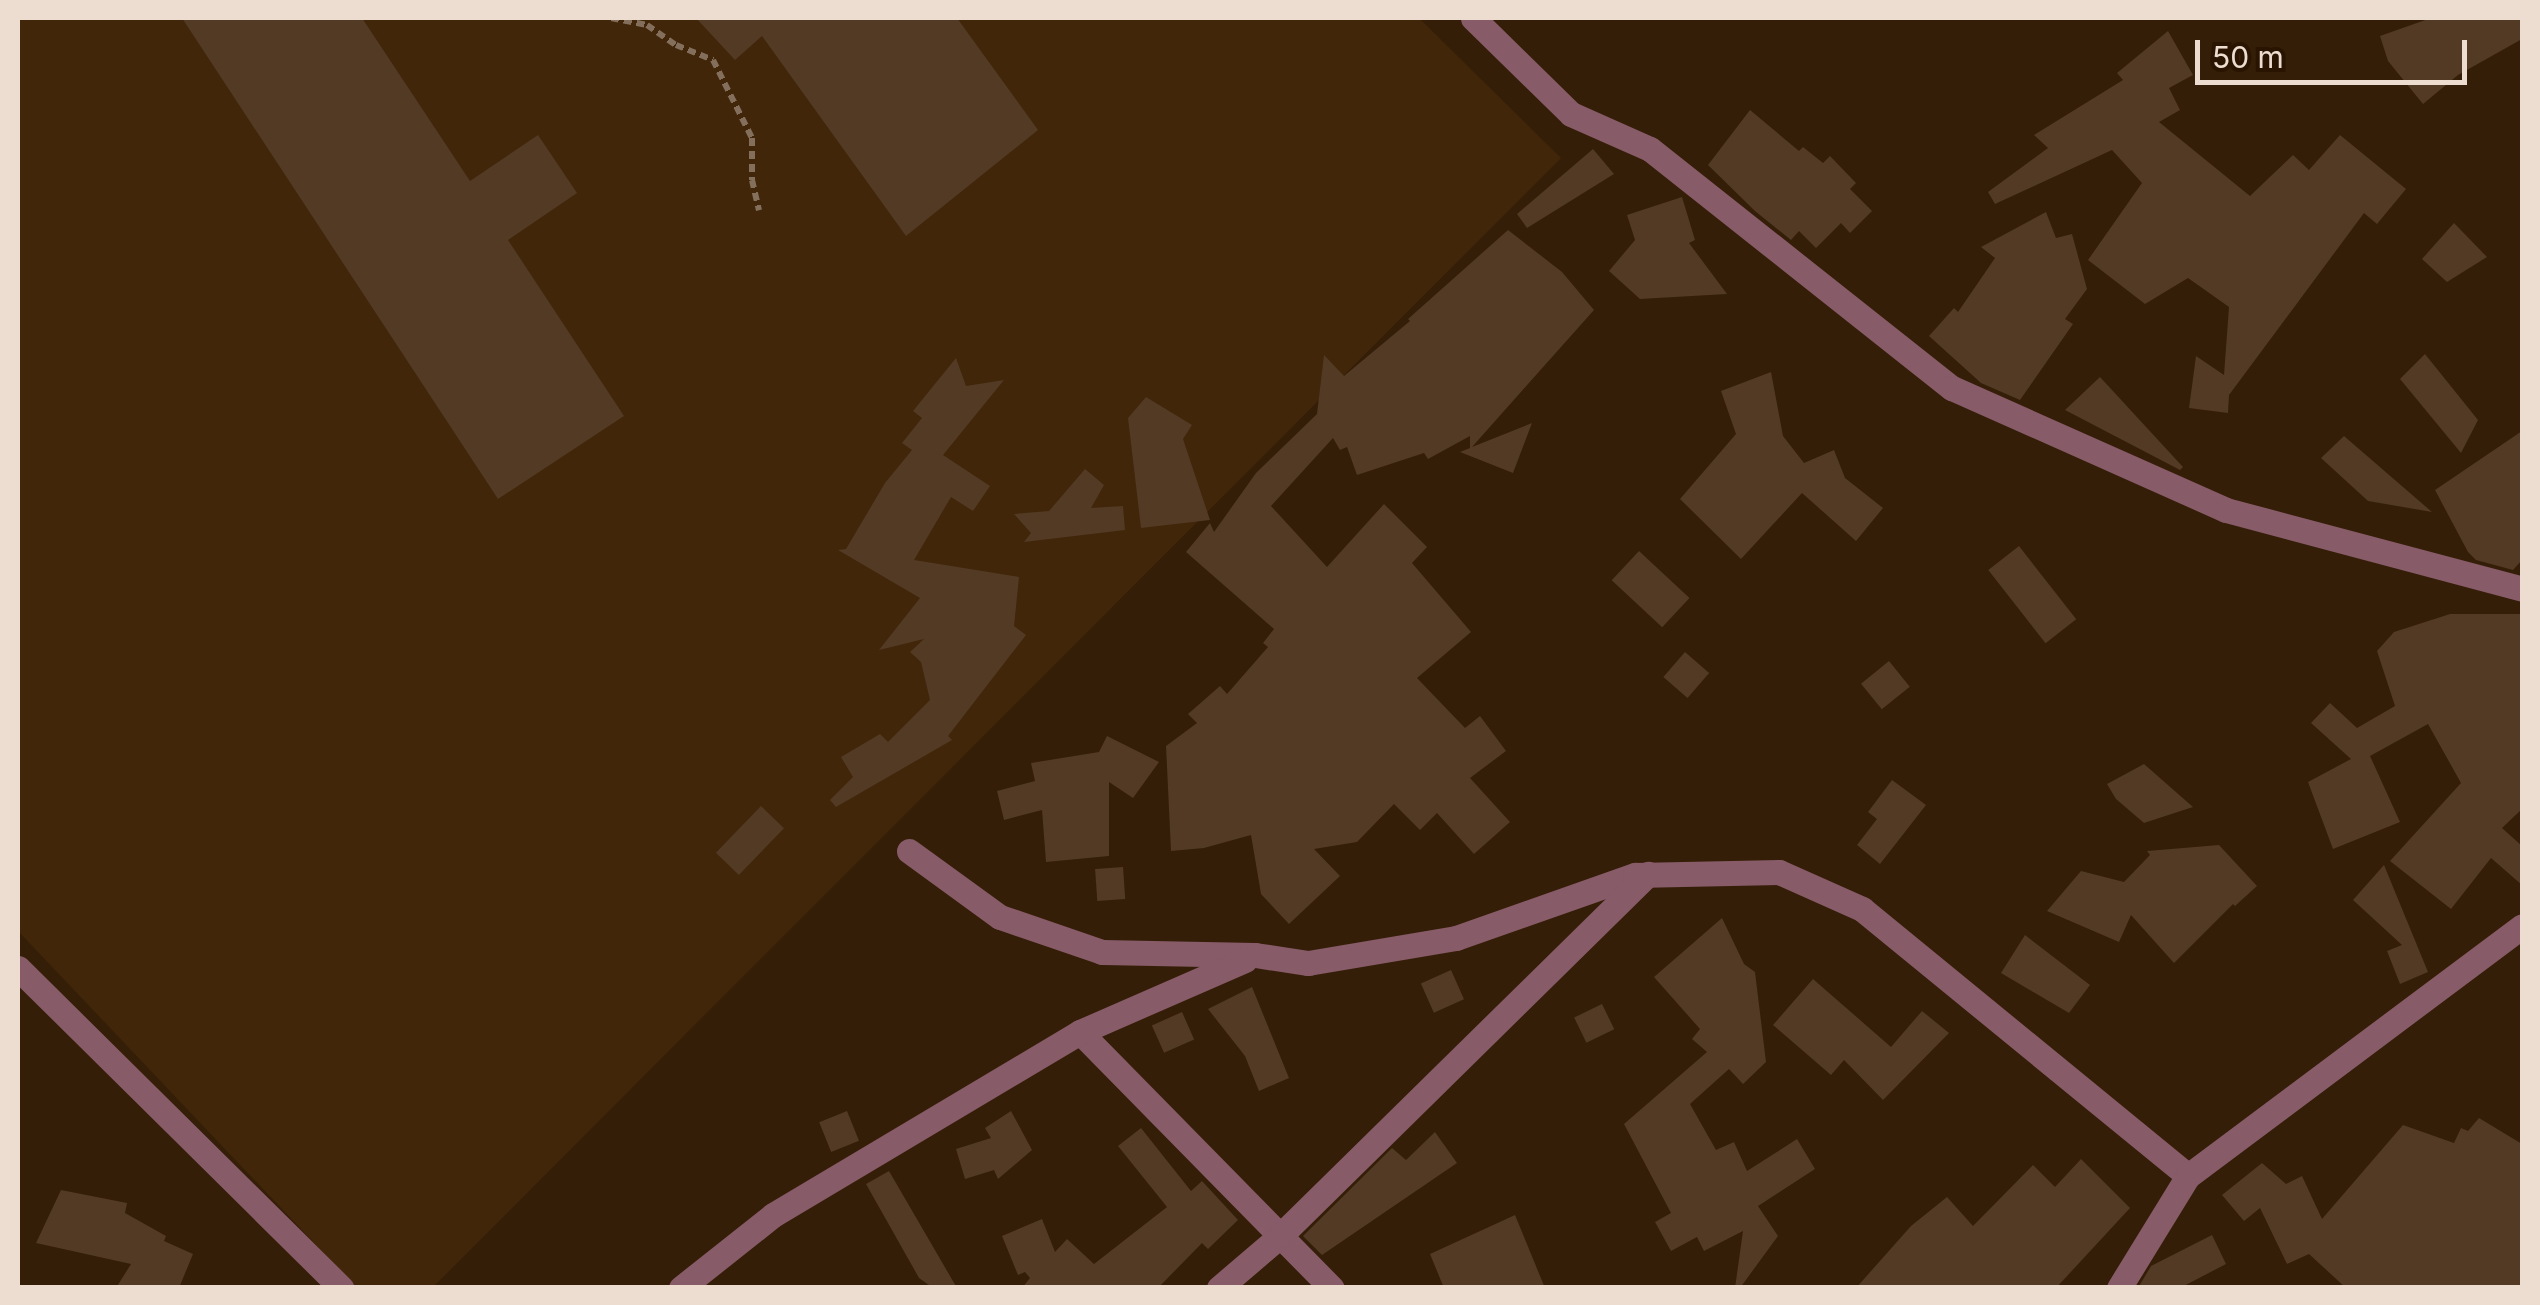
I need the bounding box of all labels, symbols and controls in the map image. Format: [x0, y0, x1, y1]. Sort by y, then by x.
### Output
scale bar [2200, 20, 2472, 82]
text: 50 m [2212, 39, 2284, 75]

